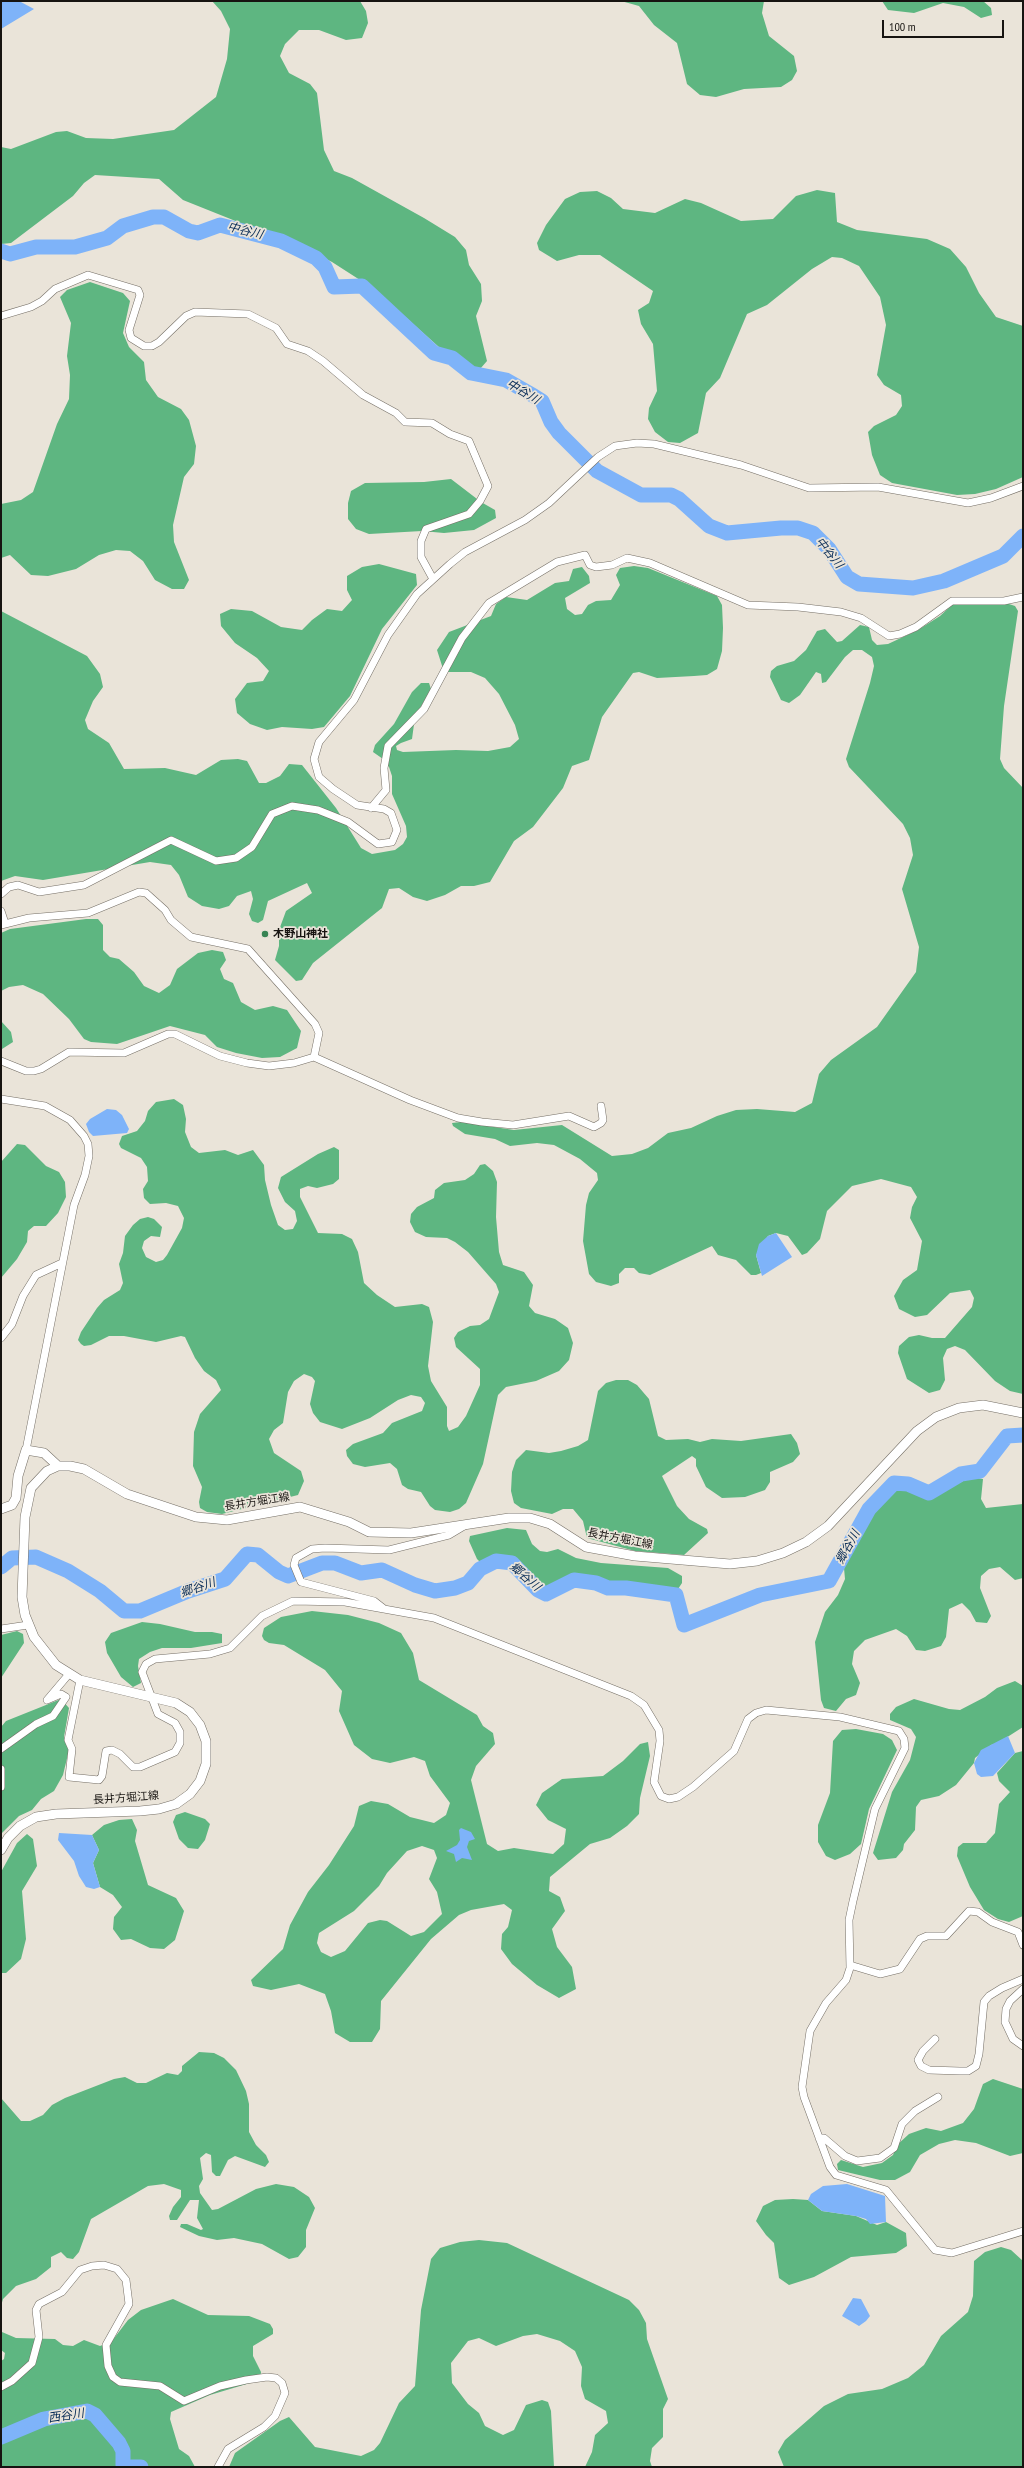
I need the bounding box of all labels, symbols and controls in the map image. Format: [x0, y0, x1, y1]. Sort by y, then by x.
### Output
scale bar [884, 12, 1006, 38]
text: 100 m [889, 19, 916, 34]
water label: 中谷川 [226, 220, 264, 242]
water label: 中谷川 [504, 377, 542, 407]
water label: 中谷川 [812, 534, 846, 572]
place label: 木野山神社 [273, 927, 328, 941]
marker: 木野山神社 [260, 929, 270, 939]
street label: 長井方堀江線 [223, 1490, 291, 1514]
street label: 長井方堀江線 [586, 1526, 654, 1552]
water label: 郷谷川 [833, 1528, 863, 1566]
water label: 郷谷川 [507, 1560, 543, 1594]
water label: 郷谷川 [179, 1575, 217, 1601]
street label: 長井方堀江線 [93, 1789, 159, 1807]
water label: 西谷川 [47, 2406, 85, 2426]

